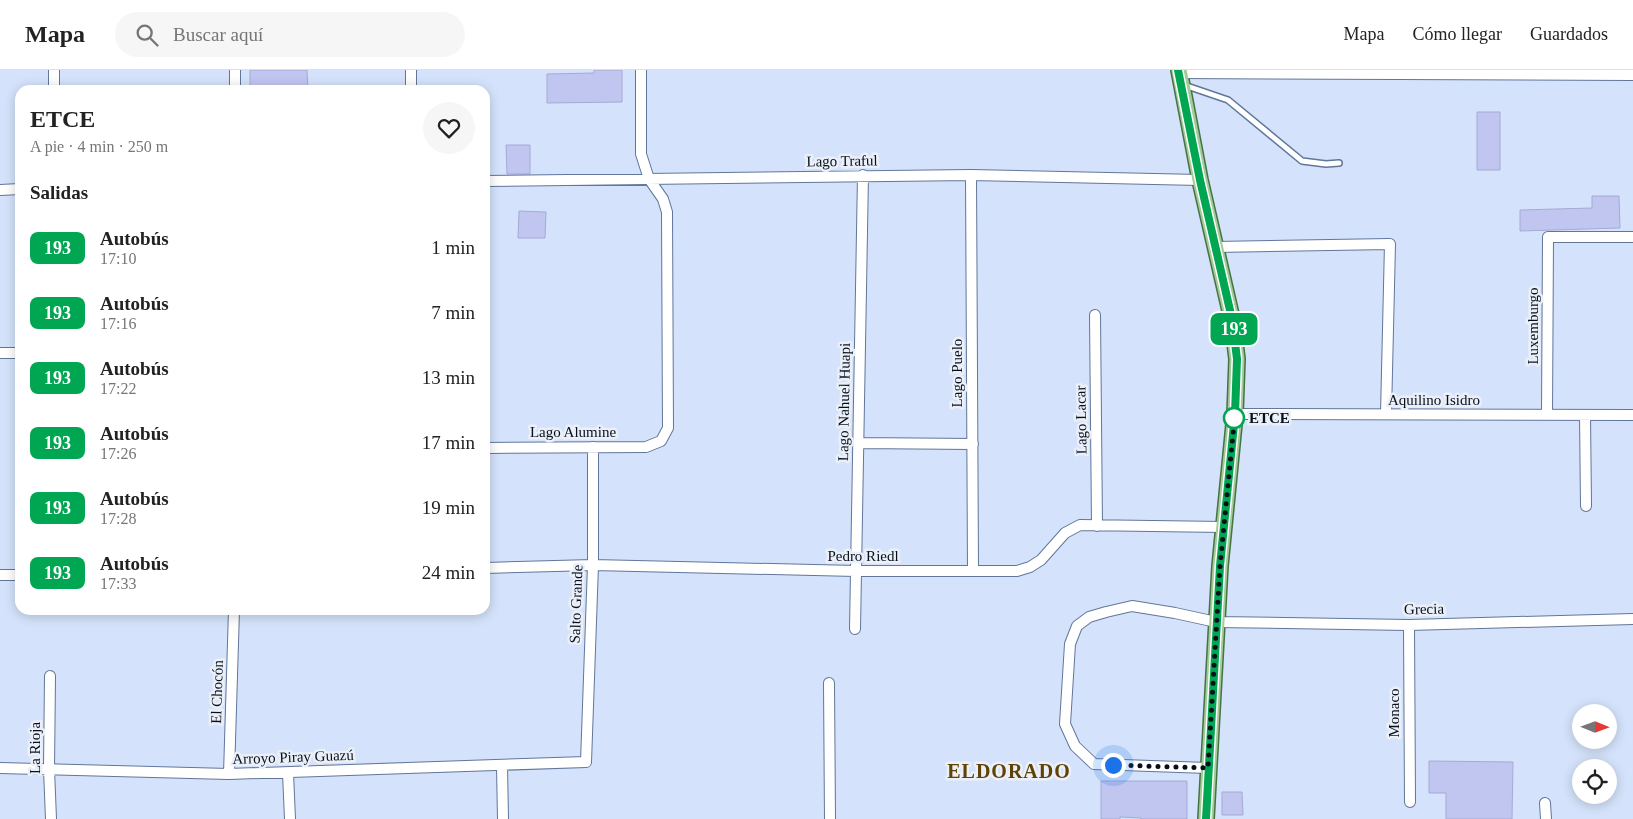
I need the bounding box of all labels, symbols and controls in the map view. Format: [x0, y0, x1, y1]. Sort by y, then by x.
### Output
search box [115, 12, 465, 57]
text: Mapa [25, 21, 85, 47]
icon: search [133, 21, 161, 49]
text: Buscar aquí [173, 24, 263, 45]
text: Mapa [1344, 24, 1385, 44]
text: Cómo llegar [1413, 24, 1502, 44]
text: Guardados [1530, 24, 1608, 44]
button: heart [423, 102, 475, 154]
text: ETCE [30, 106, 95, 132]
text: A pie · 4 min · 250 m [30, 138, 168, 155]
street label: Lago Traful [806, 152, 878, 170]
text: Salidas [30, 182, 88, 203]
text: Autobús [100, 228, 169, 249]
text: 1 min [431, 237, 475, 258]
text: 193 [44, 238, 71, 258]
text: 17:10 [100, 250, 136, 267]
street label: Luxemburgo [1525, 287, 1541, 365]
text: Autobús [100, 293, 169, 314]
text: 7 min [431, 302, 475, 323]
text: 193 [44, 303, 71, 323]
line badge: 193 [1205, 313, 1263, 345]
text: 17:16 [100, 315, 136, 332]
text: 193 [1221, 319, 1248, 339]
street label: Lago Puelo [949, 339, 965, 407]
street label: Lago Nahuel Huapi [835, 343, 853, 461]
text: Autobús [100, 358, 169, 379]
text: 13 min [422, 367, 475, 388]
text: 193 [44, 368, 71, 388]
text: 17:22 [100, 380, 136, 397]
street label: Lago Lacar [1072, 386, 1090, 454]
street label: Aquilino Isidro [1388, 392, 1480, 408]
marker: ETCE [1223, 407, 1245, 429]
place label: ETCE [1249, 410, 1290, 426]
text: Autobús [100, 423, 169, 444]
street label: Lago Alumine [530, 424, 616, 440]
text: 17 min [422, 432, 475, 453]
text: 193 [44, 433, 71, 453]
text: 17:26 [100, 445, 136, 462]
text: Autobús [100, 488, 169, 509]
text: 19 min [422, 497, 475, 518]
text: 193 [44, 498, 71, 518]
text: 17:28 [100, 510, 136, 527]
street label: Pedro Riedl [827, 548, 899, 564]
text: Autobús [100, 553, 169, 574]
text: 24 min [422, 562, 475, 583]
text: 193 [44, 563, 71, 583]
street label: Salto Grande [567, 564, 585, 644]
text: 17:33 [100, 575, 136, 592]
street label: Grecia [1404, 601, 1444, 617]
street label: El Chocón [208, 659, 226, 724]
street label: Monaco [1386, 688, 1402, 738]
north arrow [1572, 704, 1618, 749]
map controls [1572, 704, 1617, 804]
street label: La Rioja [27, 722, 43, 774]
street label: Arroyo Piray Guazú [232, 747, 355, 767]
your location [1101, 753, 1126, 778]
button: locate [1572, 759, 1617, 804]
district label: ELDORADO [947, 760, 1071, 782]

